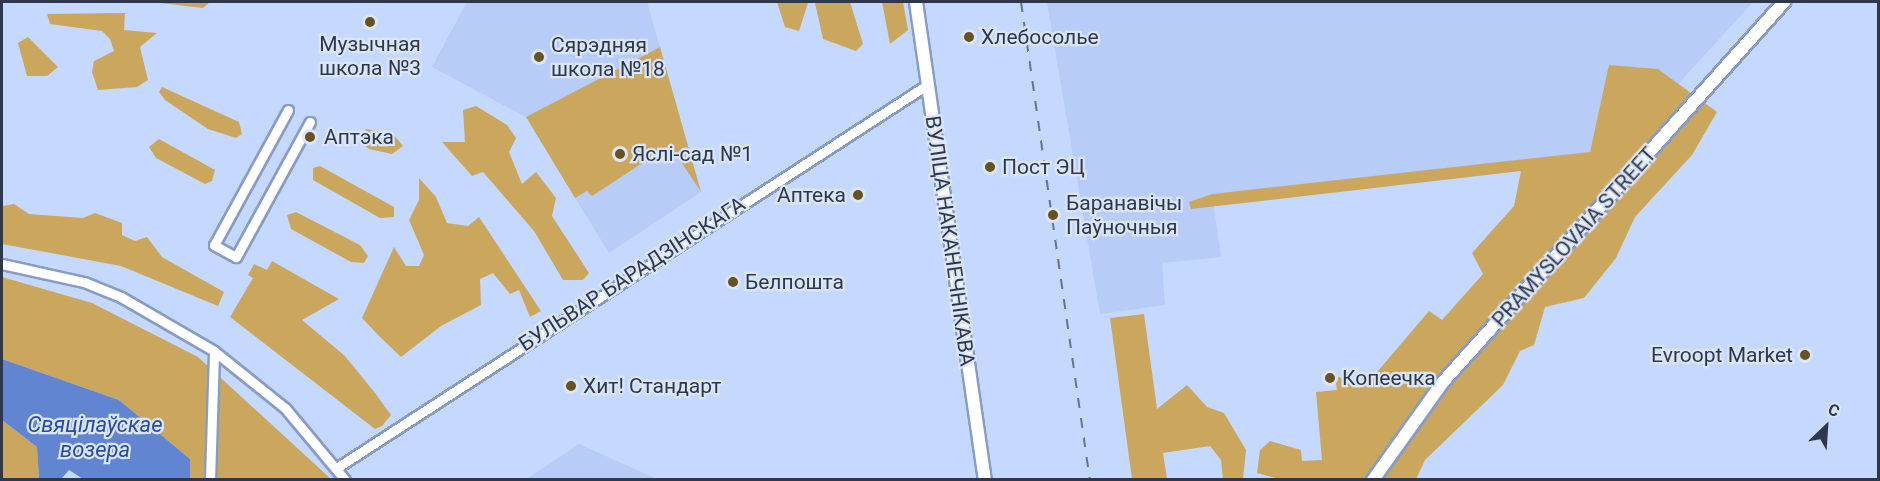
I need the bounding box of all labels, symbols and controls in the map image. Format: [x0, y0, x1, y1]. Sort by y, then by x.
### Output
marker: Музычная школа №3 [363, 15, 377, 29]
place label: Хлебосолье [981, 24, 1099, 50]
marker: Хлебосолье [962, 30, 976, 44]
place label: Музычная школа №3 [319, 31, 421, 81]
place label: Сярэдняя школа №18 [551, 32, 665, 82]
marker: Сярэдняя школа №18 [532, 50, 546, 64]
street label: ВУЛІЦА НАКАНЕЧНІКАВА [920, 114, 980, 368]
place label: Аптэка [324, 124, 394, 150]
marker: Аптэка [301, 128, 319, 146]
place label: Яслі-сад №1 [632, 141, 753, 167]
street label: PRAMYSLOVAIA STREET [1487, 142, 1661, 332]
marker: Яслі-сад №1 [613, 147, 627, 161]
place label: Пост ЭЦ [1002, 154, 1085, 180]
marker: Пост ЭЦ [983, 160, 997, 174]
place label: Аптека [777, 182, 846, 208]
marker: Аптека [851, 188, 865, 202]
place label: Баранавічы Паўночныя [1066, 190, 1182, 240]
street label: БУЛЬВАР БАРАДЗІНСКАГА [514, 191, 750, 357]
marker: Баранавічы Паўночныя [1044, 206, 1062, 224]
place label: Белпошта [745, 269, 844, 295]
marker: Белпошта [726, 275, 740, 289]
place label: Evroopt Market [1651, 342, 1793, 368]
marker: Evroopt Market [1798, 348, 1812, 362]
place label: Копеечка [1342, 365, 1436, 391]
marker: Копеечка [1323, 371, 1337, 385]
place label: Хит! Стандарт [583, 373, 721, 399]
marker: Хит! Стандарт [564, 379, 578, 393]
north arrow [1796, 397, 1856, 457]
text: С [1825, 399, 1843, 421]
water label: Свяцілаўскае возера [27, 411, 163, 463]

